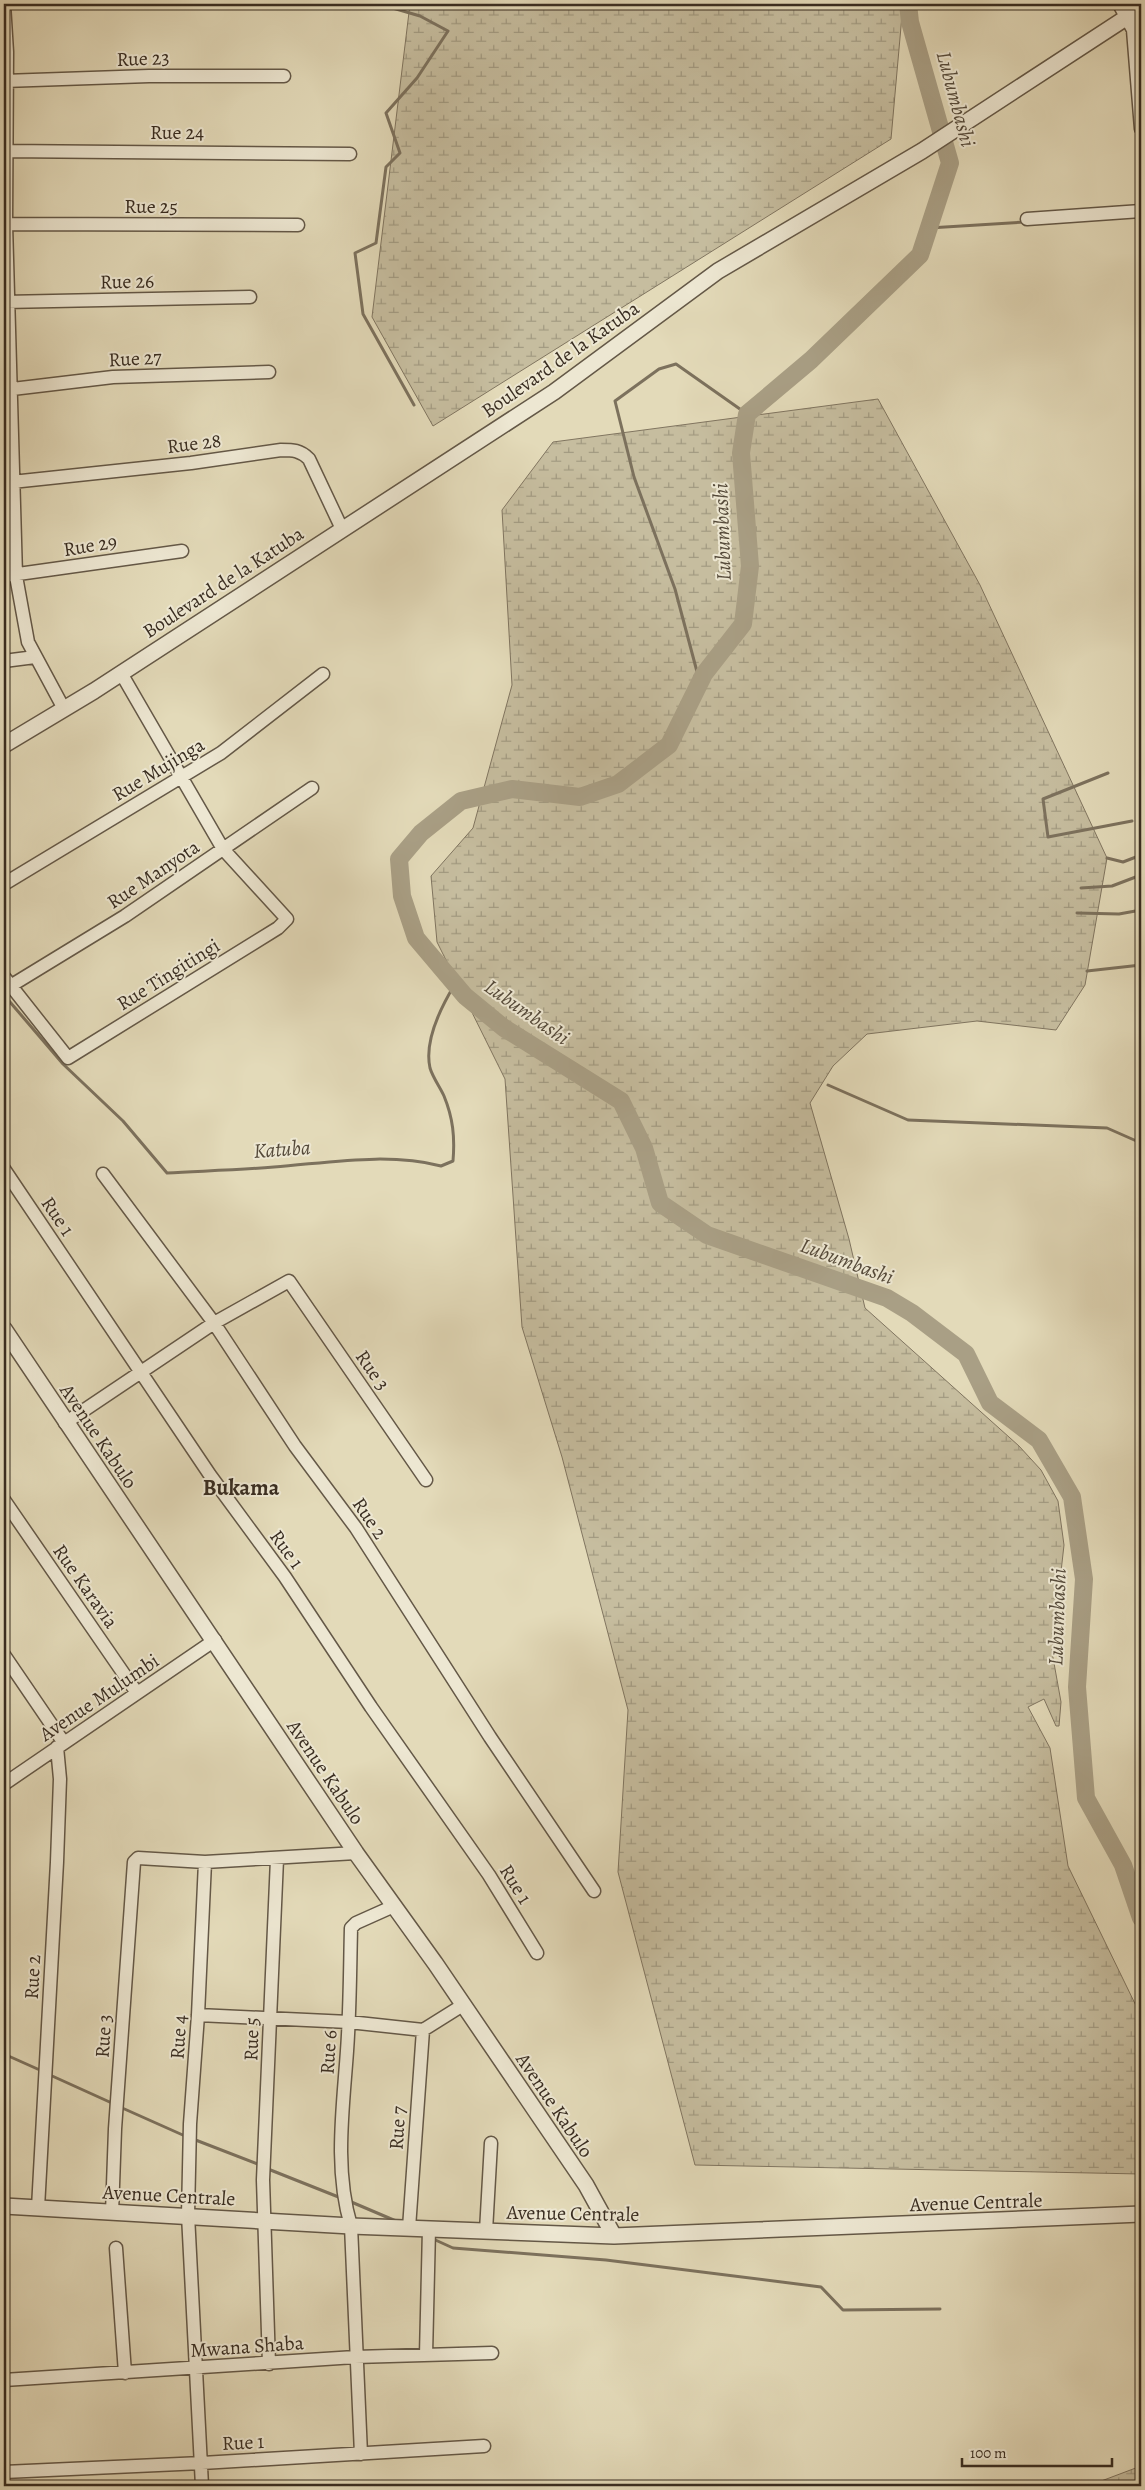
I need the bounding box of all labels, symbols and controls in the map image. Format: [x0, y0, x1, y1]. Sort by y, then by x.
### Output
street label: Rue 23 [116, 44, 170, 73]
water label: Lubumbashi [930, 48, 982, 150]
street label: Rue 24 [150, 119, 204, 146]
street label: Rue 25 [124, 193, 178, 220]
street label: Rue 26 [100, 268, 154, 295]
street label: Boulevard de la Katuba [476, 294, 645, 424]
street label: Rue 27 [108, 344, 163, 373]
street label: Rue 28 [165, 427, 223, 460]
water label: Lubumbashi [706, 483, 738, 581]
street label: Boulevard de la Katuba [138, 520, 310, 645]
street label: Rue 29 [61, 528, 119, 563]
street label: Rue Mujinga [107, 731, 210, 808]
street label: Rue Manyota [102, 833, 206, 915]
street label: Rue Tingitingi [112, 932, 225, 1017]
water label: Lubumbashi [479, 972, 575, 1052]
water label: Katuba [253, 1133, 312, 1165]
street label: Rue 1 [35, 1191, 81, 1241]
water label: Lubumbashi [796, 1231, 898, 1291]
street label: Rue 3 [349, 1345, 396, 1396]
street label: Avenue Kabulo [53, 1378, 144, 1494]
district label: Bukama [203, 1473, 280, 1503]
street label: Rue 2 [346, 1492, 394, 1545]
street label: Rue 1 [263, 1524, 310, 1574]
street label: Rue Karavia [47, 1539, 125, 1634]
water label: Lubumbashi [1041, 1568, 1073, 1666]
street label: Avenue Mulumbi [33, 1647, 164, 1748]
street label: Avenue Kabulo [280, 1714, 371, 1830]
street label: Rue 1 [493, 1859, 538, 1909]
street label: Rue 2 [18, 1953, 47, 2000]
street label: Rue 3 [89, 2013, 118, 2059]
street label: Rue 4 [163, 2014, 194, 2060]
street label: Rue 5 [237, 2017, 266, 2061]
street label: Rue 6 [313, 2029, 344, 2075]
street label: Avenue Kabulo [509, 2047, 600, 2163]
street label: Rue 7 [383, 2105, 413, 2151]
street label: Avenue Centrale [101, 2178, 236, 2212]
street label: Avenue Centrale [908, 2187, 1043, 2218]
street label: Avenue Centrale [505, 2199, 640, 2228]
street label: Mwana Shaba [189, 2329, 305, 2364]
street label: Rue 1 [221, 2428, 265, 2457]
scale bar [962, 2435, 1112, 2467]
text: 100 m [970, 2443, 1007, 2463]

